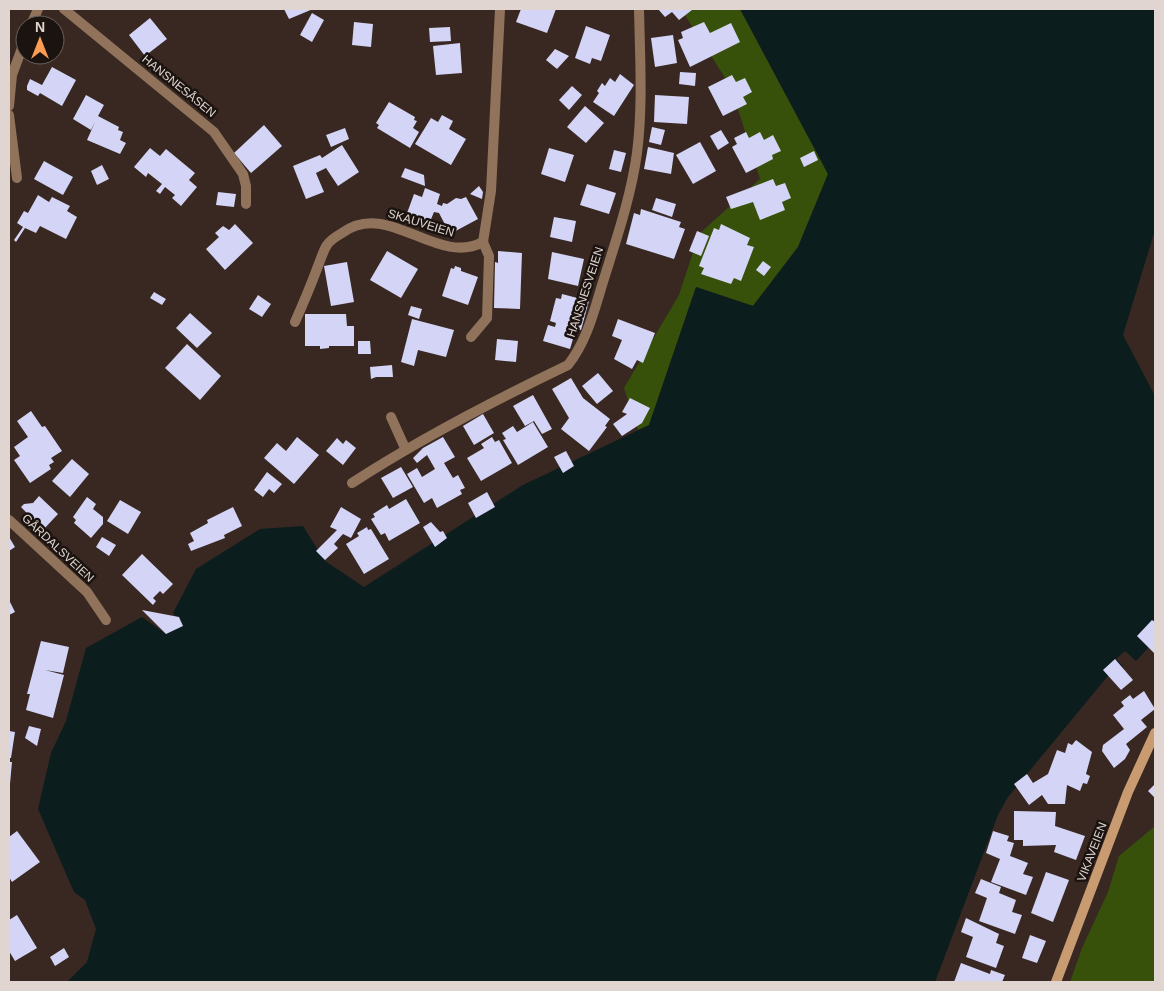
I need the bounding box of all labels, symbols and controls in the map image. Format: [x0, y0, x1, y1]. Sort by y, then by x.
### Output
north arrow [15, 15, 65, 65]
text: N [35, 19, 45, 35]
street label: HANSNESÅSEN [139, 51, 219, 120]
street label: SKAUVEIEN [386, 206, 456, 240]
street label: HANSNESVEIEN [564, 245, 606, 339]
street label: GÅRDALSVEIEN [19, 510, 98, 585]
street label: VIKAVEIEN [1074, 820, 1110, 884]

